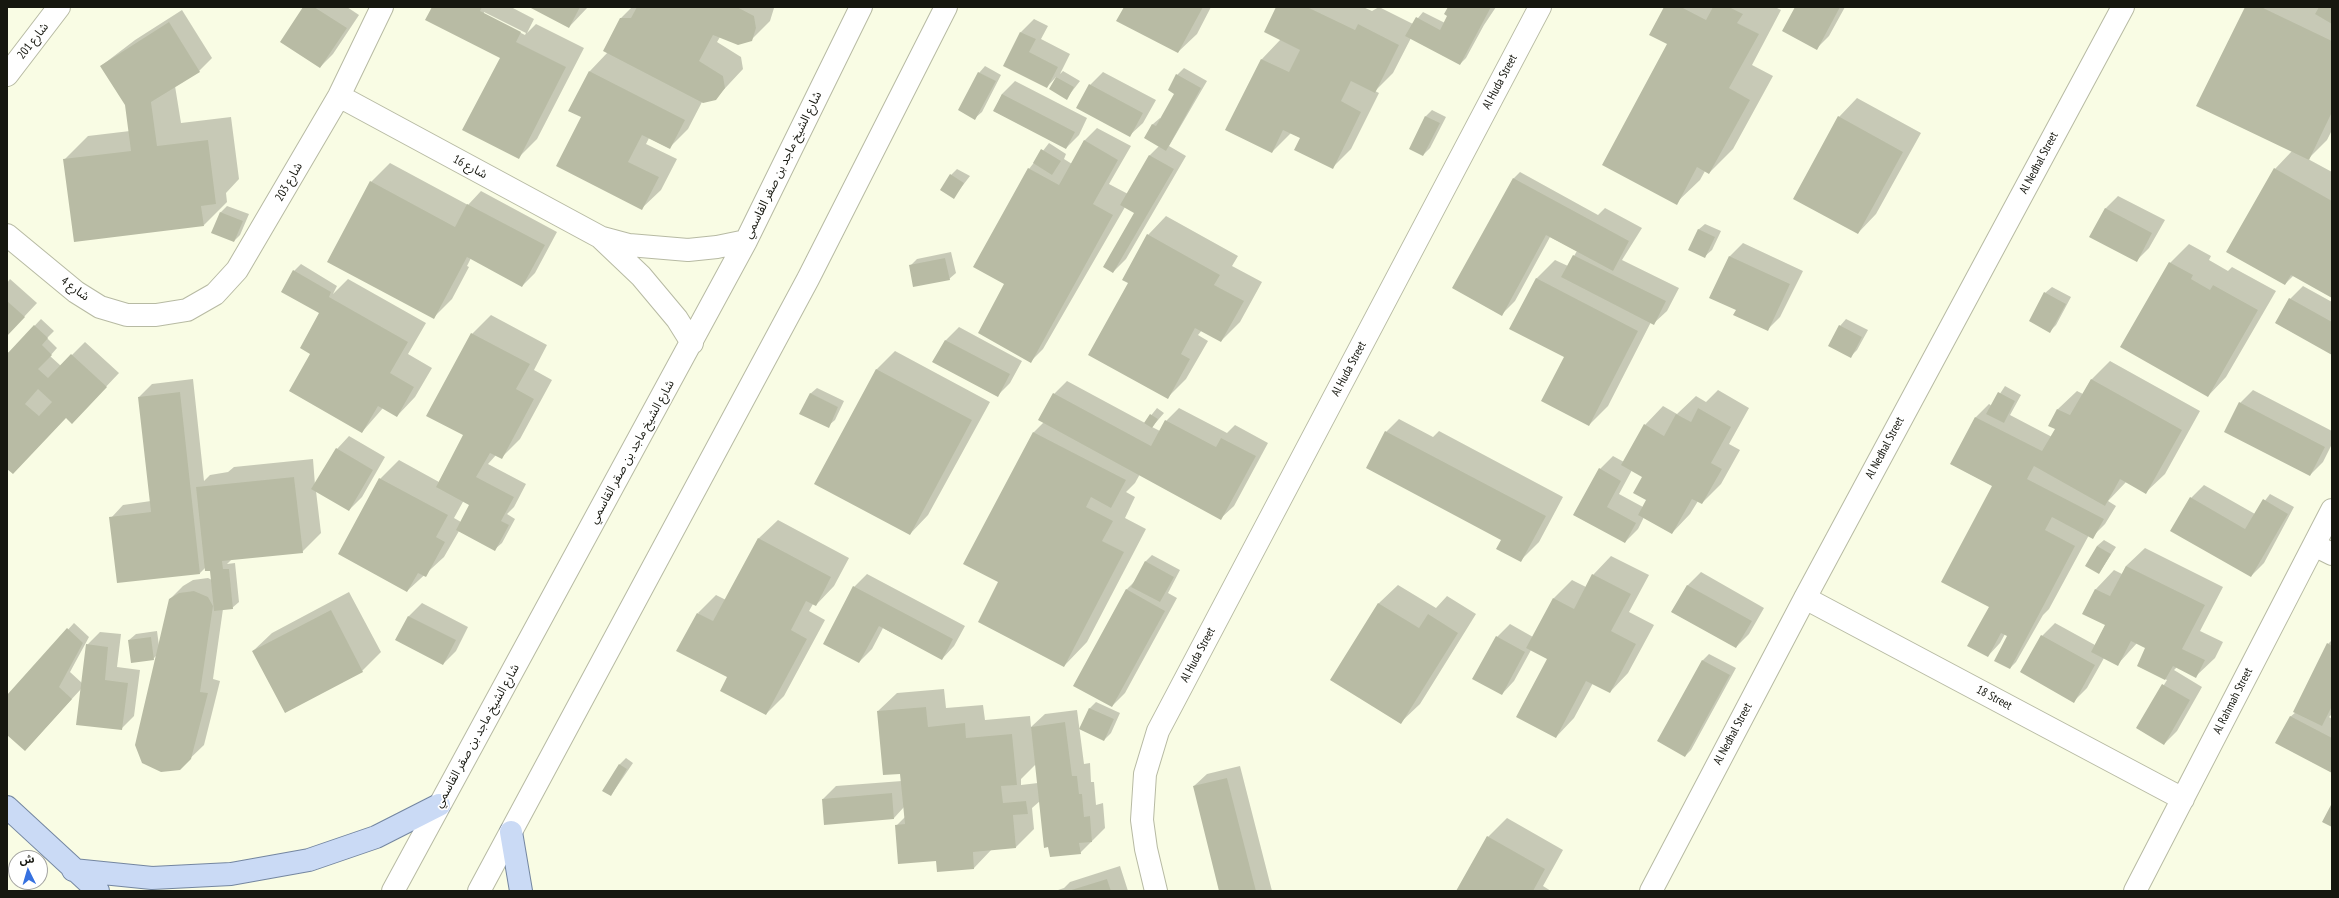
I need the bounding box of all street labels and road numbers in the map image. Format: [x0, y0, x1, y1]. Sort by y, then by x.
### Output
street label: شارع 201 [14, 20, 52, 62]
street label: Al Huda Street [1480, 52, 1520, 112]
street label: شارع الشيخ ماجد بن صقر القاسمي [741, 89, 825, 241]
street label: Al Nedhal Street [2017, 130, 2061, 196]
street label: شارع 16 [450, 152, 490, 182]
street label: شارع 203 [272, 160, 306, 204]
street label: شارع 4 [58, 274, 92, 304]
street label: Al Huda Street [1329, 339, 1369, 399]
street label: شارع الشيخ ماجد بن صقر القاسمي [586, 378, 678, 526]
street label: Al Nedhal Street [1863, 415, 1907, 481]
street label: Al Huda Street [1178, 625, 1218, 685]
street label: شارع الشيخ ماجد بن صقر القاسمي [431, 662, 523, 810]
street label: Al Rahmah Street [2210, 666, 2256, 736]
street label: 18 Street [1974, 683, 2014, 713]
street label: Al Nedhal Street [1711, 701, 1755, 767]

